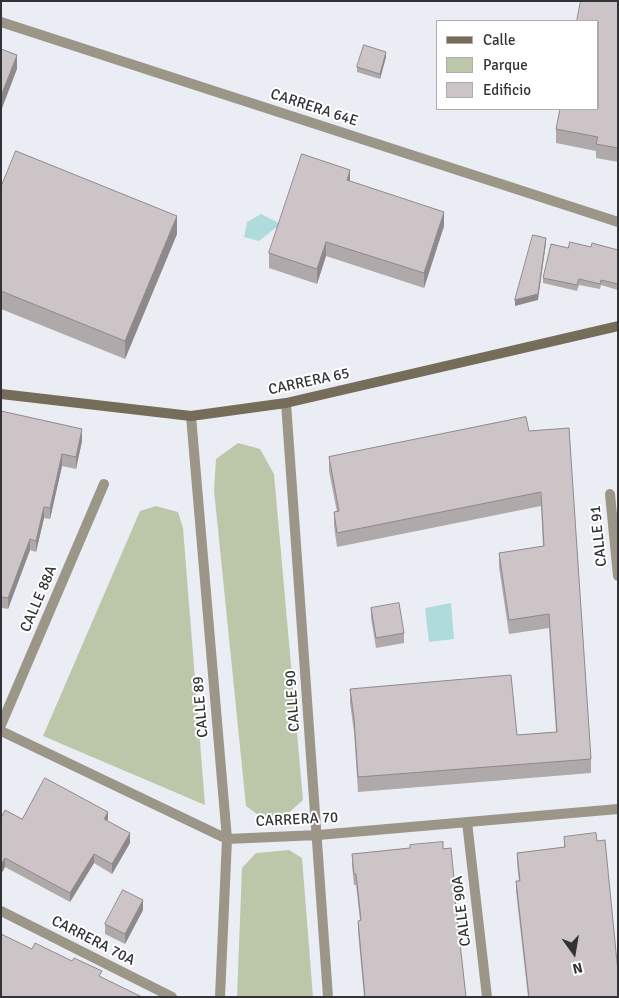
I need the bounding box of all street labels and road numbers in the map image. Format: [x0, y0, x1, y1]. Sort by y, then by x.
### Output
street label: CARRERA 64E [268, 85, 360, 131]
street label: CARRERA 65 [267, 365, 351, 399]
street label: CALLE 91 [587, 504, 611, 568]
street label: CALLE 88A [17, 563, 61, 635]
street label: CALLE 90 [282, 670, 304, 732]
street label: CALLE 89 [189, 676, 213, 738]
street label: CARRERA 70 [255, 809, 339, 831]
street label: CALLE 90A [449, 875, 475, 947]
street label: CARRERA 70A [48, 912, 138, 970]

